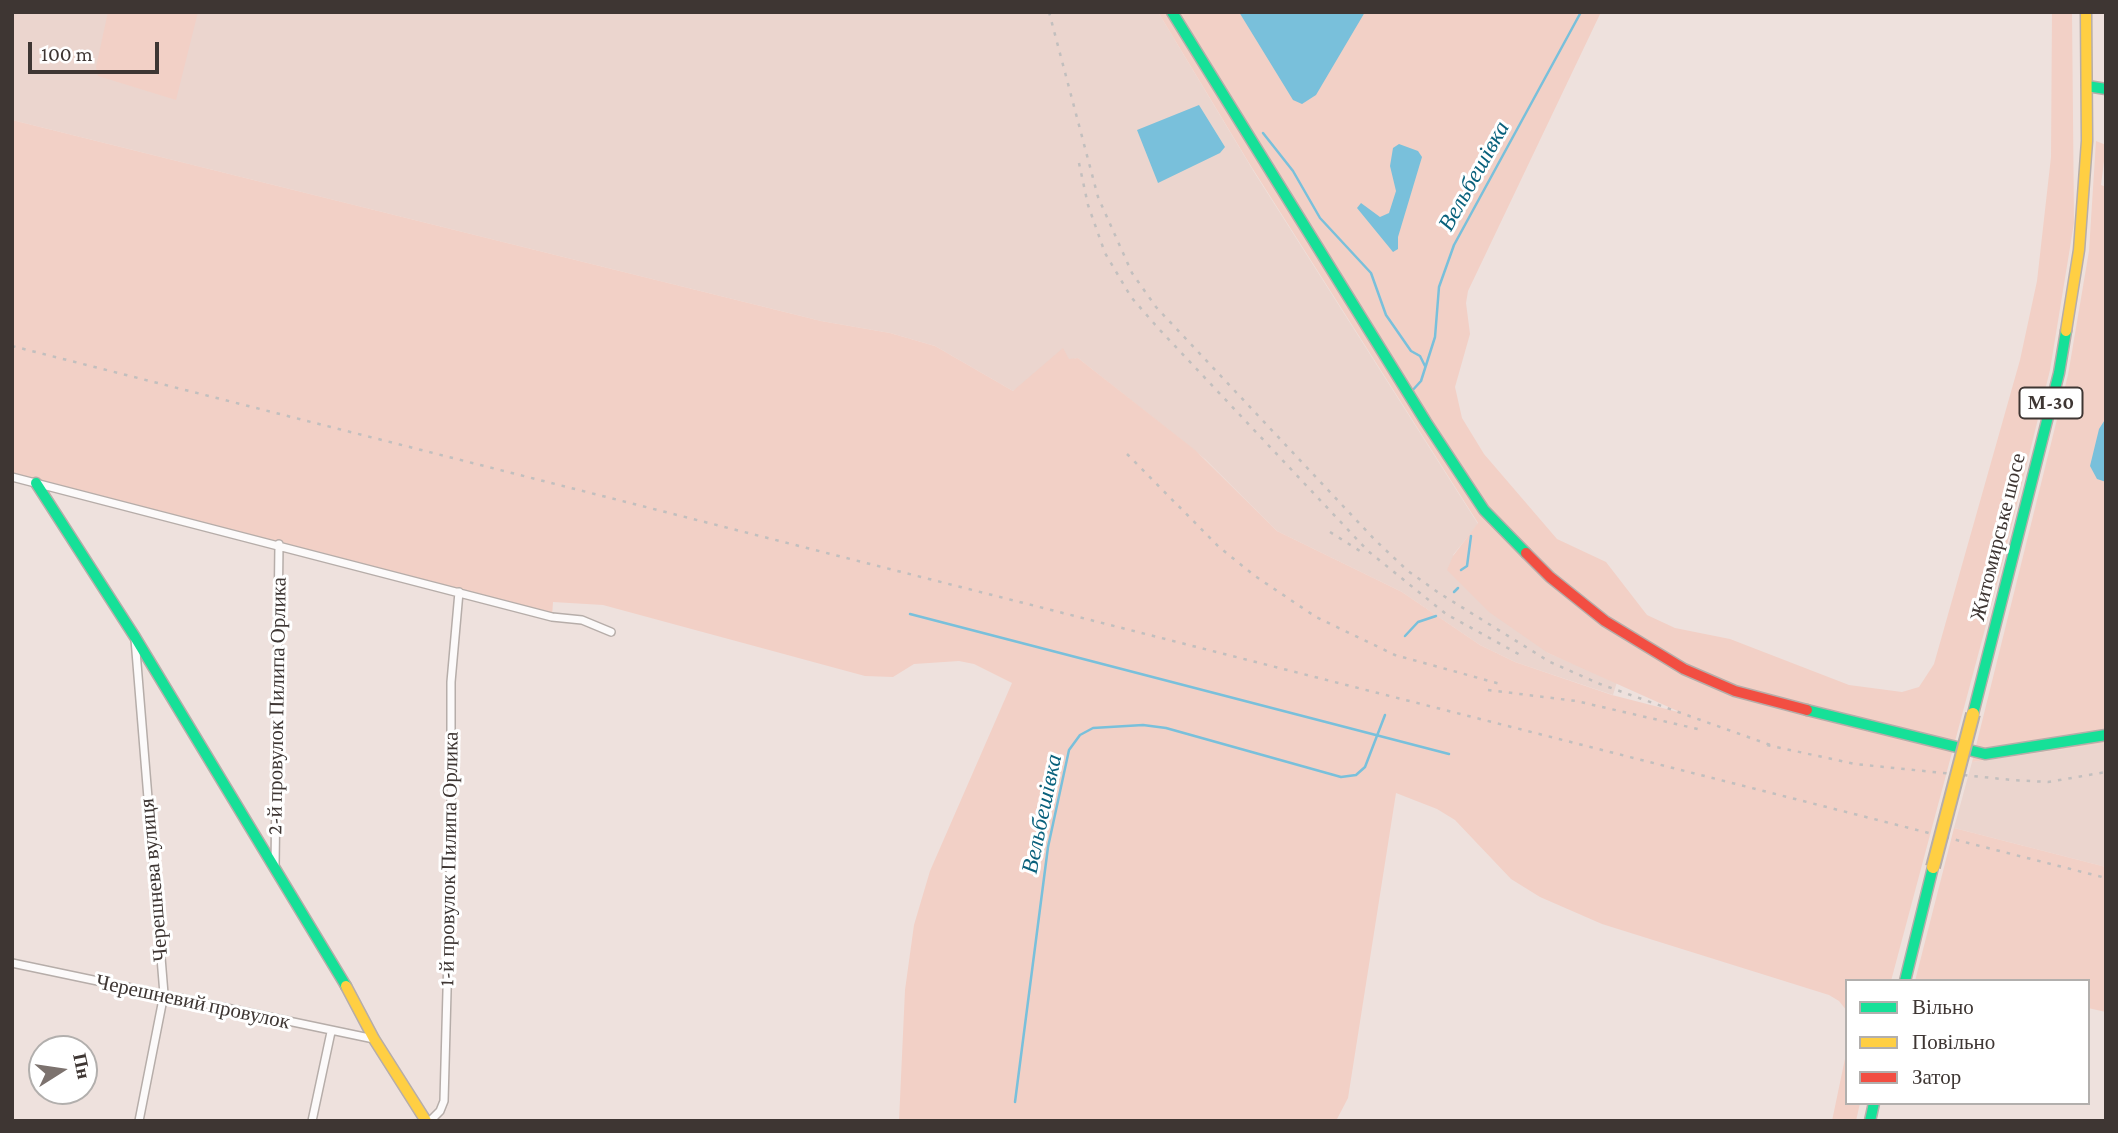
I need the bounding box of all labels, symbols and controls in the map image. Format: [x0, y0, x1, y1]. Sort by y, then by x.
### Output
scale bar [32, 28, 163, 72]
text: 100 m [41, 42, 93, 66]
water label: Вельбешівка [1433, 116, 1515, 236]
road number: М-30 [2020, 388, 2082, 418]
street label: Житомирське шосе [1965, 451, 2031, 623]
street label: 2-й провулок Пилипа Орлика [262, 577, 292, 835]
street label: 1-й провулок Пилипа Орлика [434, 731, 464, 987]
water label: Вельбешівка [1016, 752, 1068, 876]
street label: Черешнева вулиця [134, 797, 174, 963]
street label: Черешневий провулок [94, 969, 292, 1035]
legend [1845, 979, 2090, 1105]
text: Вільно [1912, 995, 1974, 1019]
text: Повільно [1912, 1030, 1995, 1054]
north arrow [28, 1035, 98, 1105]
text: Пн [69, 1051, 95, 1081]
text: Затор [1912, 1065, 1961, 1089]

